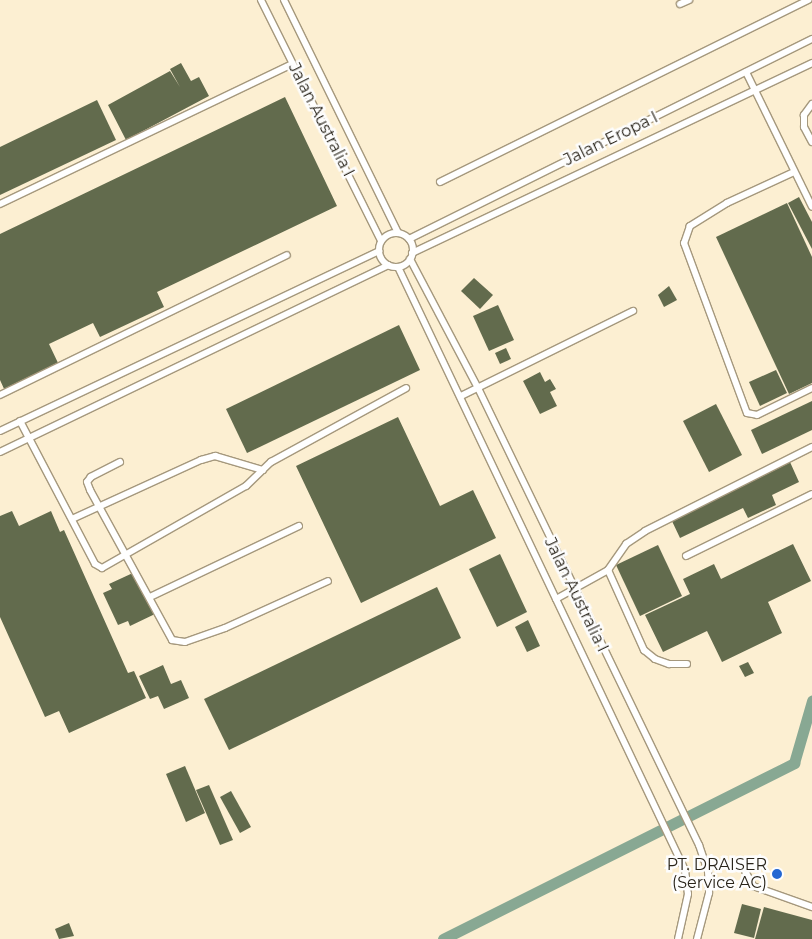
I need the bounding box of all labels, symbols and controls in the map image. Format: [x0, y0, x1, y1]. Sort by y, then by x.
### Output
street label: Jalan Australia I [284, 60, 358, 180]
street label: Jalan Eropa I [561, 108, 661, 170]
street label: Jalan Australia I [540, 535, 612, 655]
place label: PT. DRAISER (Service AC) [667, 855, 767, 893]
marker: PT. DRAISER (Service AC) [771, 868, 783, 880]

